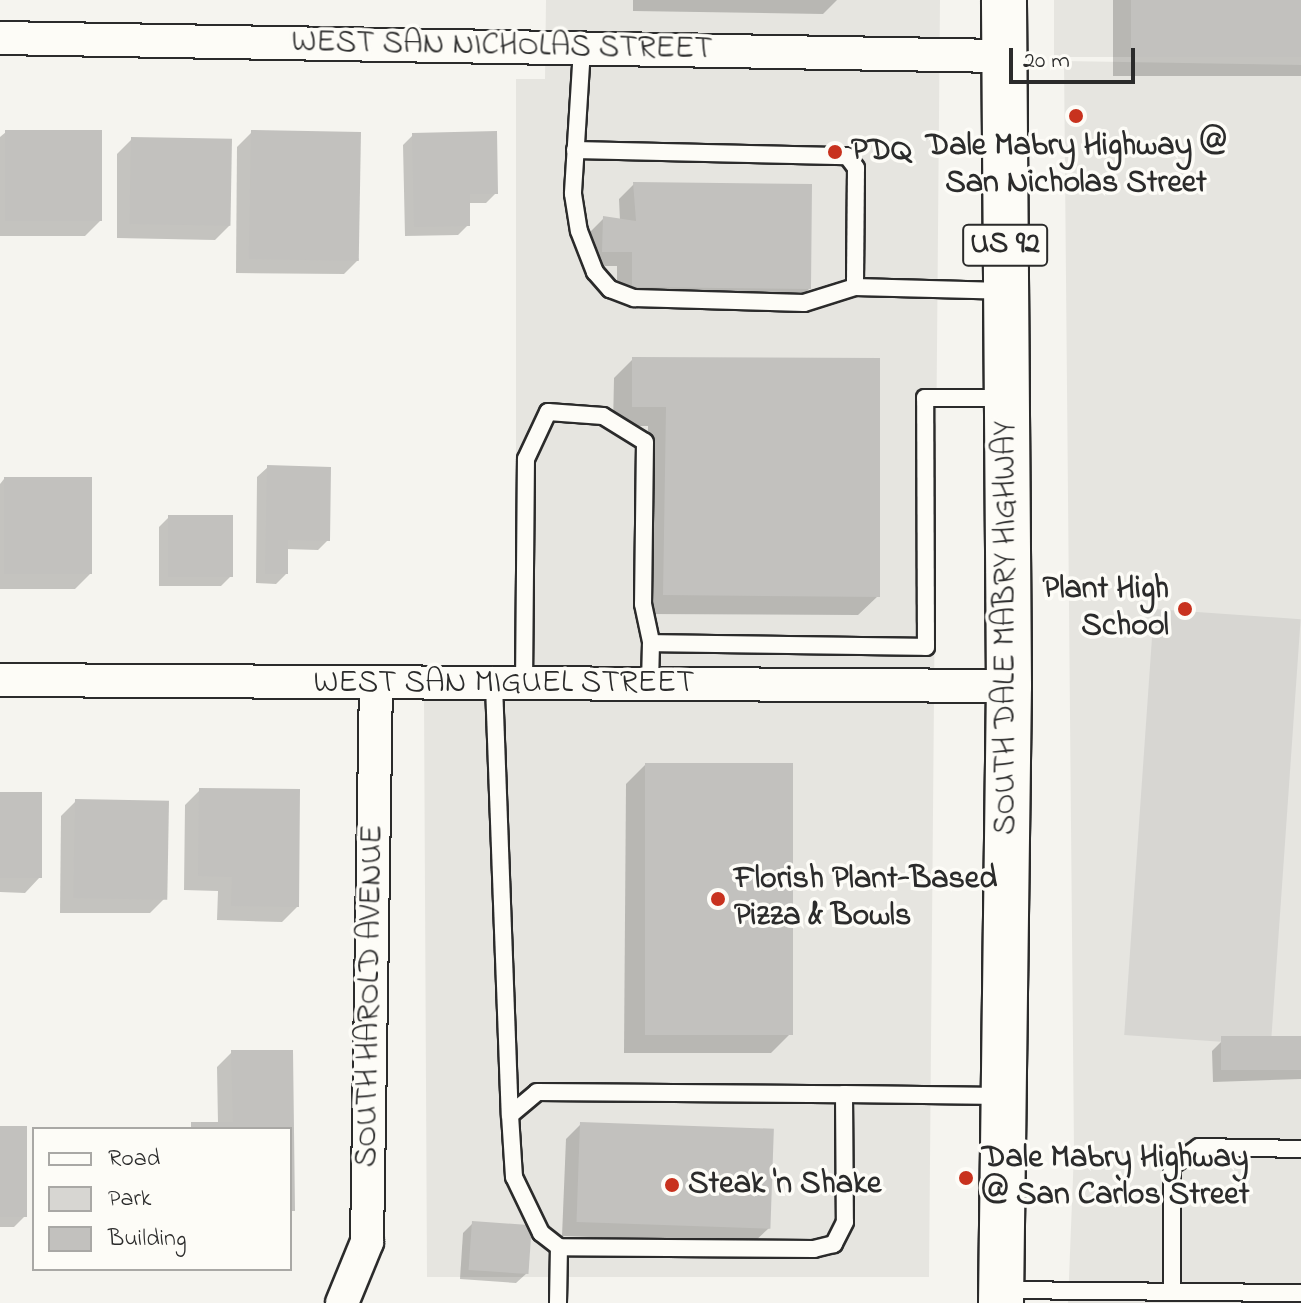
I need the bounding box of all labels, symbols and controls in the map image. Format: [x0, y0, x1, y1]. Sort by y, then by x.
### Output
street label: WEST SAN NICHOLAS STREET [291, 24, 713, 70]
scale bar [1013, 32, 1139, 82]
text: 20 m [1023, 44, 1070, 79]
marker: Dale Mabry Highway @ San Nicholas Street [1067, 107, 1085, 125]
place label: Dale Mabry Highway @ San Nicholas Street [926, 129, 1226, 204]
place label: PDQ [851, 133, 912, 171]
marker: PDQ [826, 143, 844, 161]
road number: US 92 [961, 219, 1049, 271]
street label: SOUTH DALE MABRY HIGHWAY [988, 421, 1026, 835]
place label: Plant High School [1043, 572, 1169, 647]
marker: Plant High School [1176, 600, 1194, 618]
street label: WEST SAN MIGUEL STREET [313, 665, 695, 703]
street label: SOUTH HAROLD AVENUE [349, 824, 393, 1168]
place label: Florish Plant-Based Pizza & Bowls [734, 862, 997, 937]
marker: Florish Plant-Based Pizza & Bowls [709, 890, 727, 908]
legend [32, 1127, 292, 1271]
place label: Dale Mabry Highway @ San Carlos Street [982, 1141, 1249, 1216]
text: Road [108, 1142, 160, 1177]
place label: Steak 'n Shake [688, 1166, 881, 1204]
marker: Dale Mabry Highway @ San Carlos Street [957, 1169, 975, 1187]
marker: Steak 'n Shake [663, 1176, 681, 1194]
text: Park [108, 1182, 151, 1217]
text: Building [108, 1222, 187, 1257]

